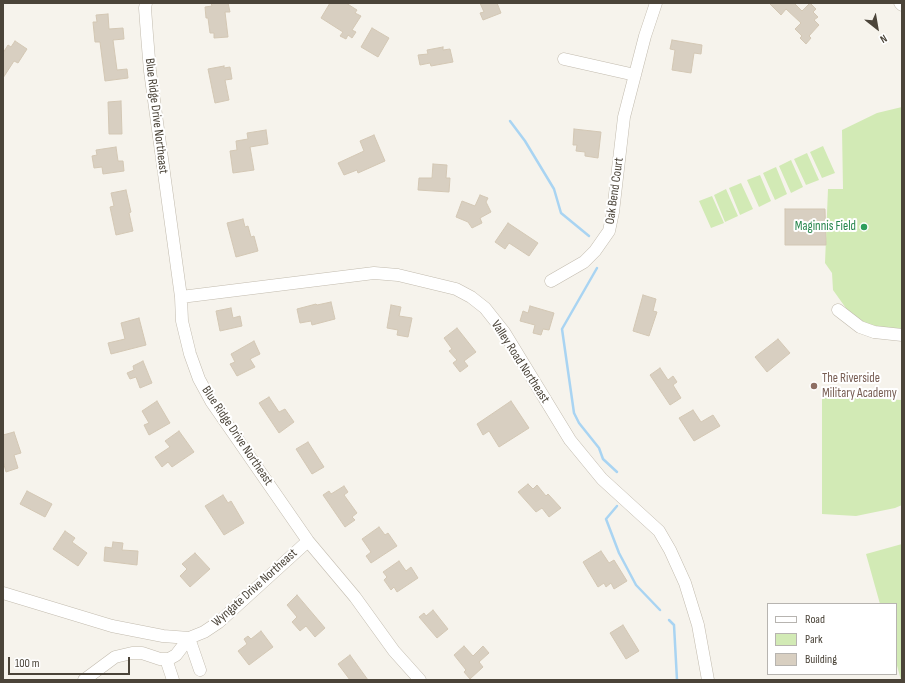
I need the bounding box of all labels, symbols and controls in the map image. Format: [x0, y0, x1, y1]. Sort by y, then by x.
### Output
north arrow [857, 8, 897, 48]
text: N [878, 32, 889, 46]
street label: Blue Ridge Drive Northeast [141, 57, 171, 175]
street label: Oak Bend Court [603, 157, 627, 225]
place label: Maginnis Field [795, 219, 856, 235]
marker: Maginnis Field [859, 222, 869, 232]
street label: Valley Road Northeast [487, 318, 553, 406]
place label: The Riverside Military Academy [822, 371, 897, 402]
marker: The Riverside Military Academy [809, 381, 819, 391]
street label: Blue Ridge Drive Northeast [198, 383, 276, 489]
street label: Wyngate Drive Northeast [209, 546, 301, 630]
legend [767, 603, 897, 675]
text: Road [805, 612, 825, 627]
text: Park [805, 632, 823, 647]
scale bar [10, 649, 132, 675]
text: Building [805, 652, 837, 667]
text: 100 m [15, 656, 40, 671]

